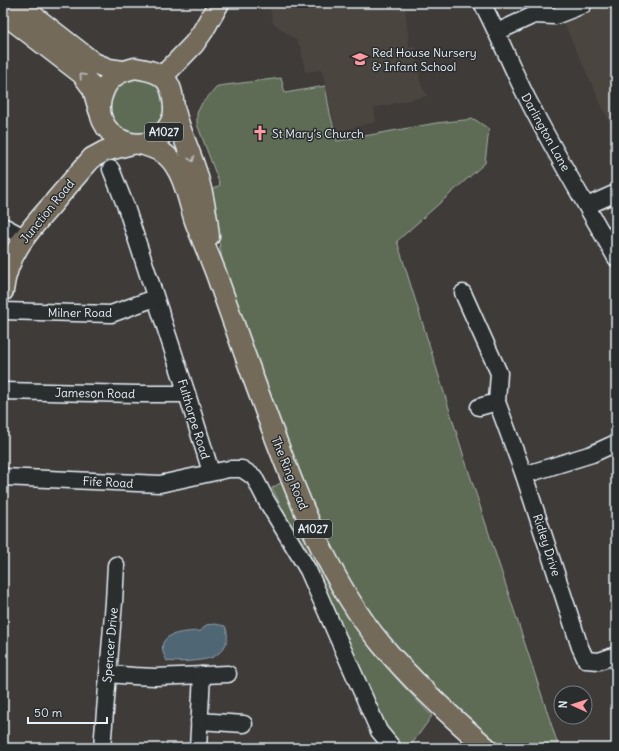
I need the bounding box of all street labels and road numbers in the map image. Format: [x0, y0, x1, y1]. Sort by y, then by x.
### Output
street label: Darlington Lane [518, 90, 574, 174]
road number: A1027 [145, 123, 183, 141]
street label: Junction Road [17, 176, 77, 246]
street label: Milner Road [48, 305, 112, 320]
street label: Fulthorpe Road [175, 377, 213, 461]
street label: Jameson Road [55, 385, 135, 401]
street label: The Ring Road [269, 434, 311, 512]
street label: Fife Road [82, 473, 134, 491]
street label: Ridley Drive [530, 512, 564, 578]
road number: A1027 [294, 520, 332, 538]
street label: Spencer Drive [99, 607, 121, 683]

